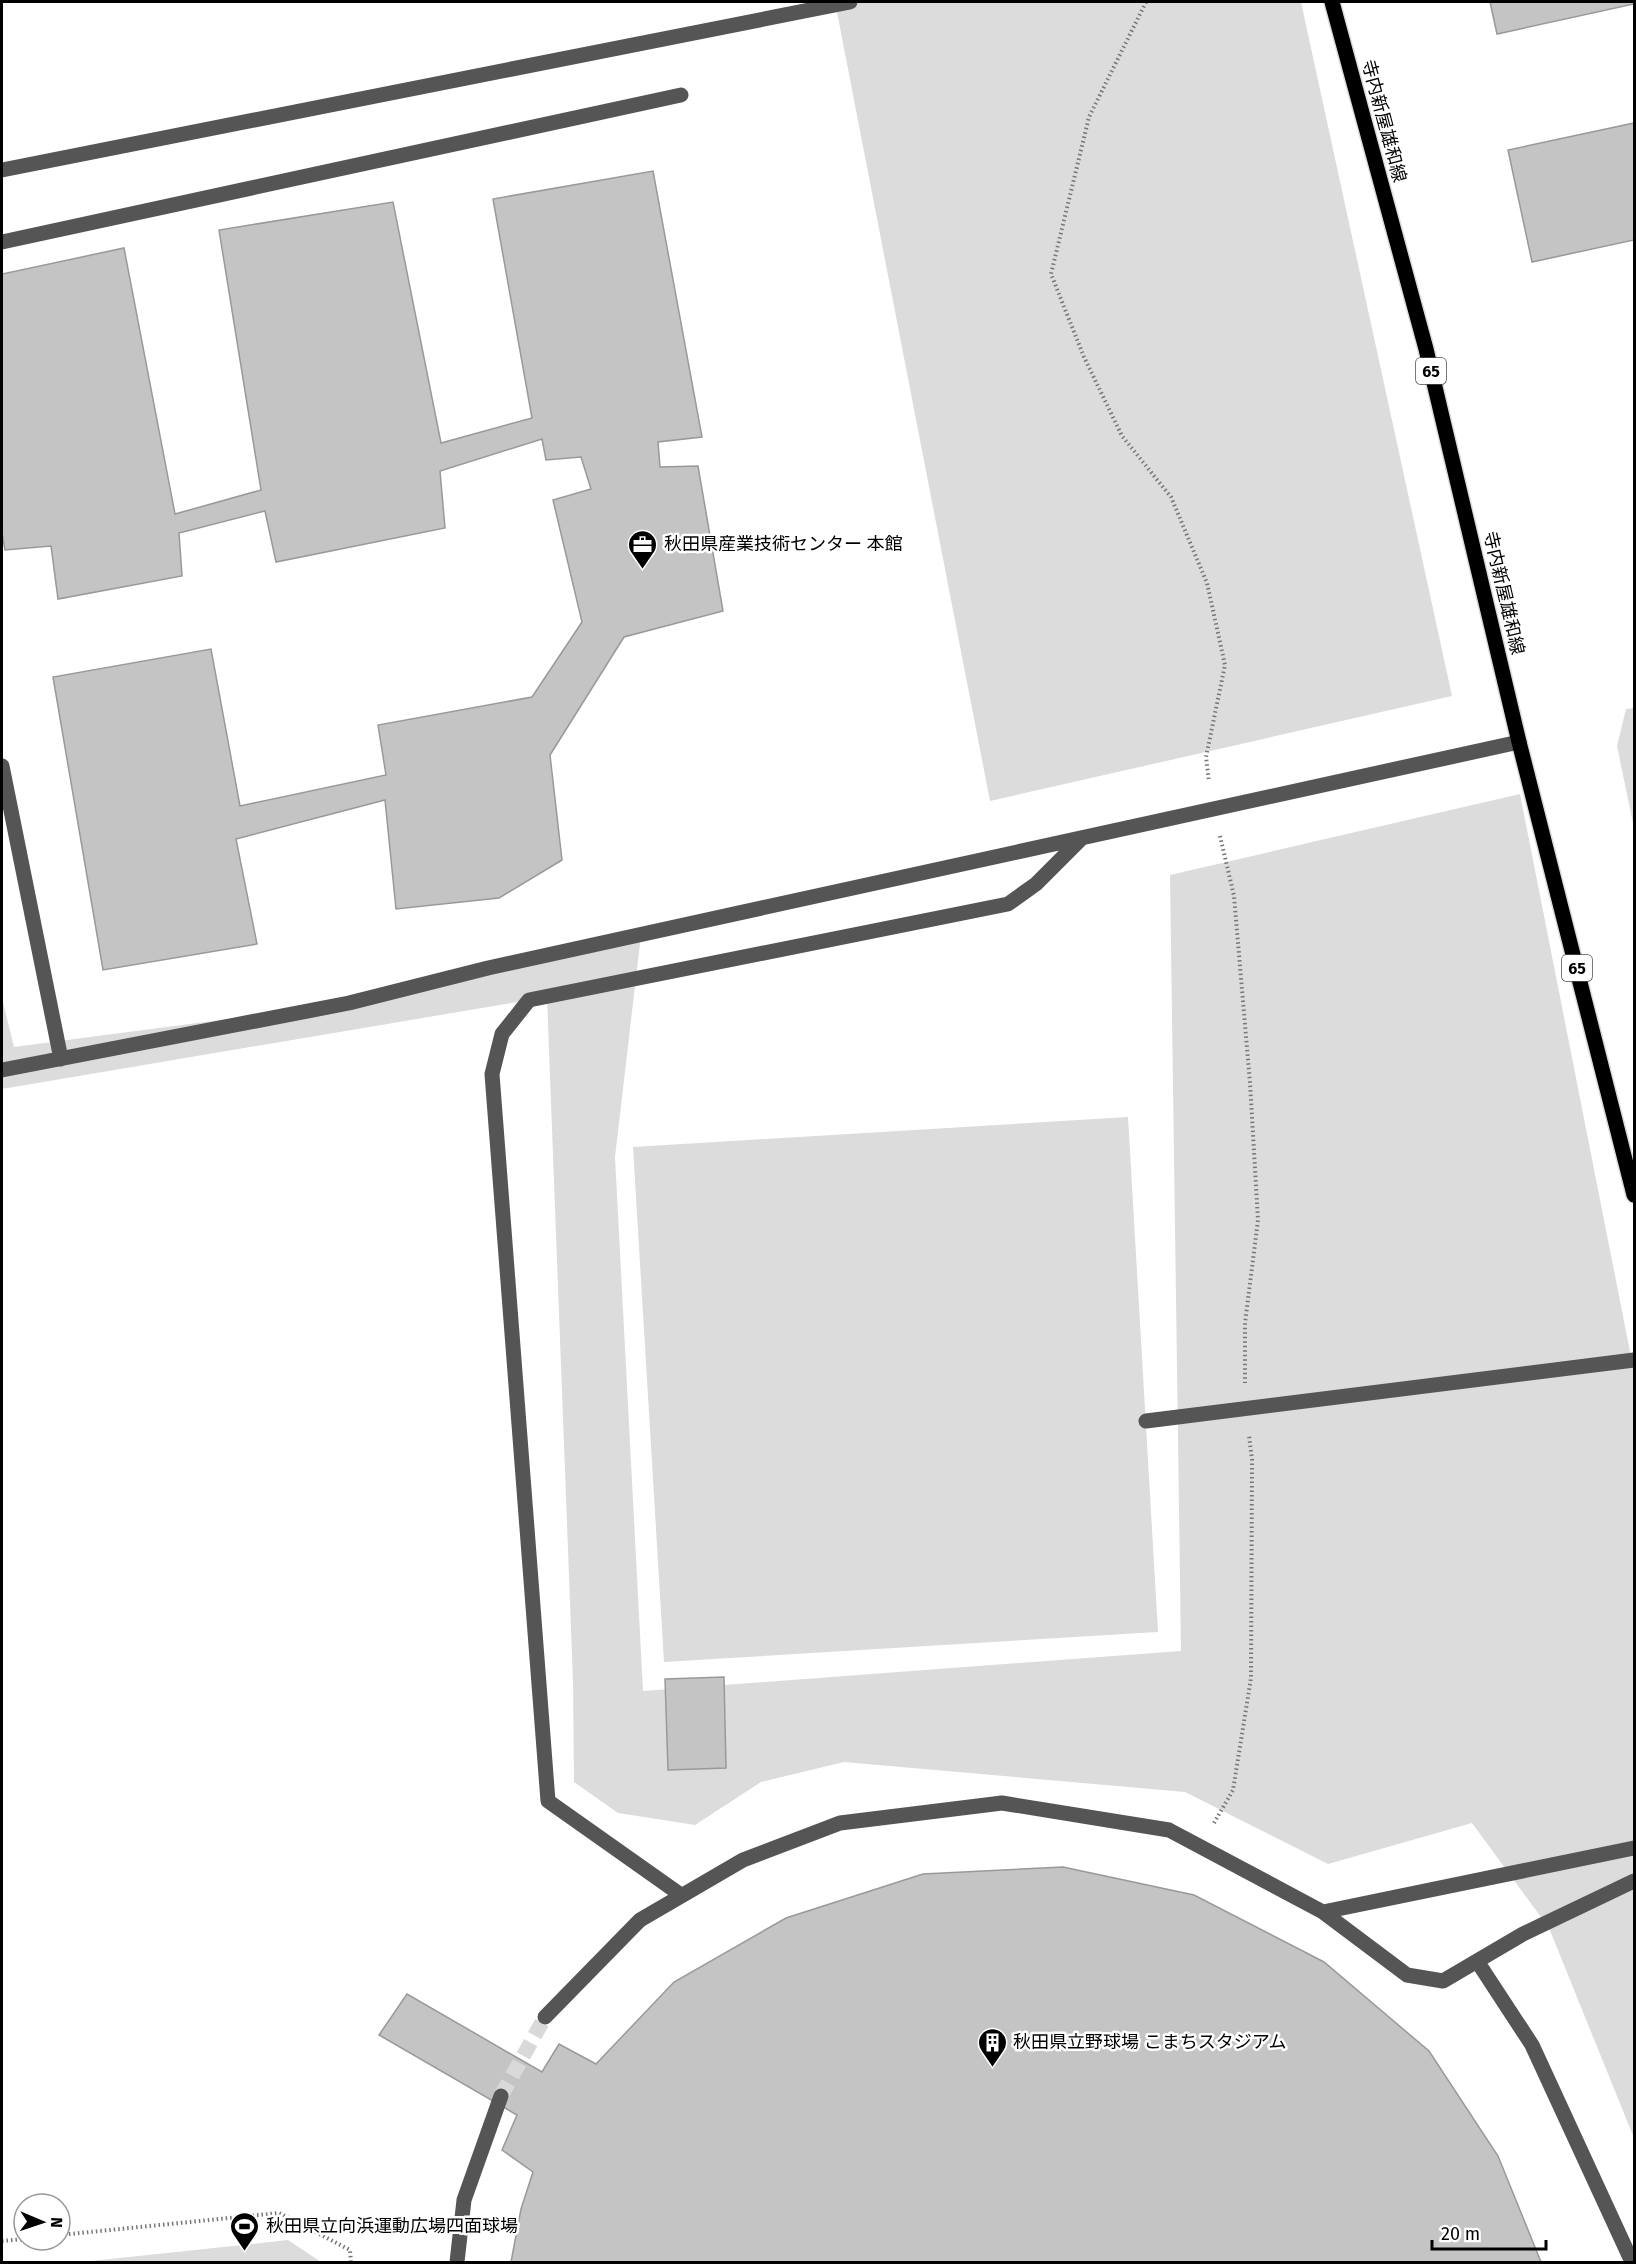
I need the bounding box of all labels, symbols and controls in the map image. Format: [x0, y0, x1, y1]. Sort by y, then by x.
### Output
street label: 寺内新屋雄和線 [1357, 57, 1411, 185]
road number: 65 [1416, 358, 1446, 384]
office icon: 秋田県産業技術センター 本館 [627, 528, 659, 570]
street label: 寺内新屋雄和線 [1479, 529, 1529, 657]
place label: 秋田県産業技術センター 本館 [664, 533, 903, 555]
road number: 65 [1562, 955, 1592, 981]
building icon: 秋田県立野球場 こまちスタジアム [976, 2026, 1008, 2068]
place label: 秋田県立野球場 こまちスタジアム [1013, 2031, 1287, 2053]
north arrow [12, 2192, 72, 2252]
sports icon: 秋田県立向浜運動広場四面球場 [229, 2210, 261, 2252]
scale bar [1432, 2213, 1546, 2251]
place label: 秋田県立向浜運動広場四面球場 [266, 2215, 518, 2237]
text: N [47, 2217, 66, 2228]
text: 20 m [1441, 2223, 1480, 2245]

